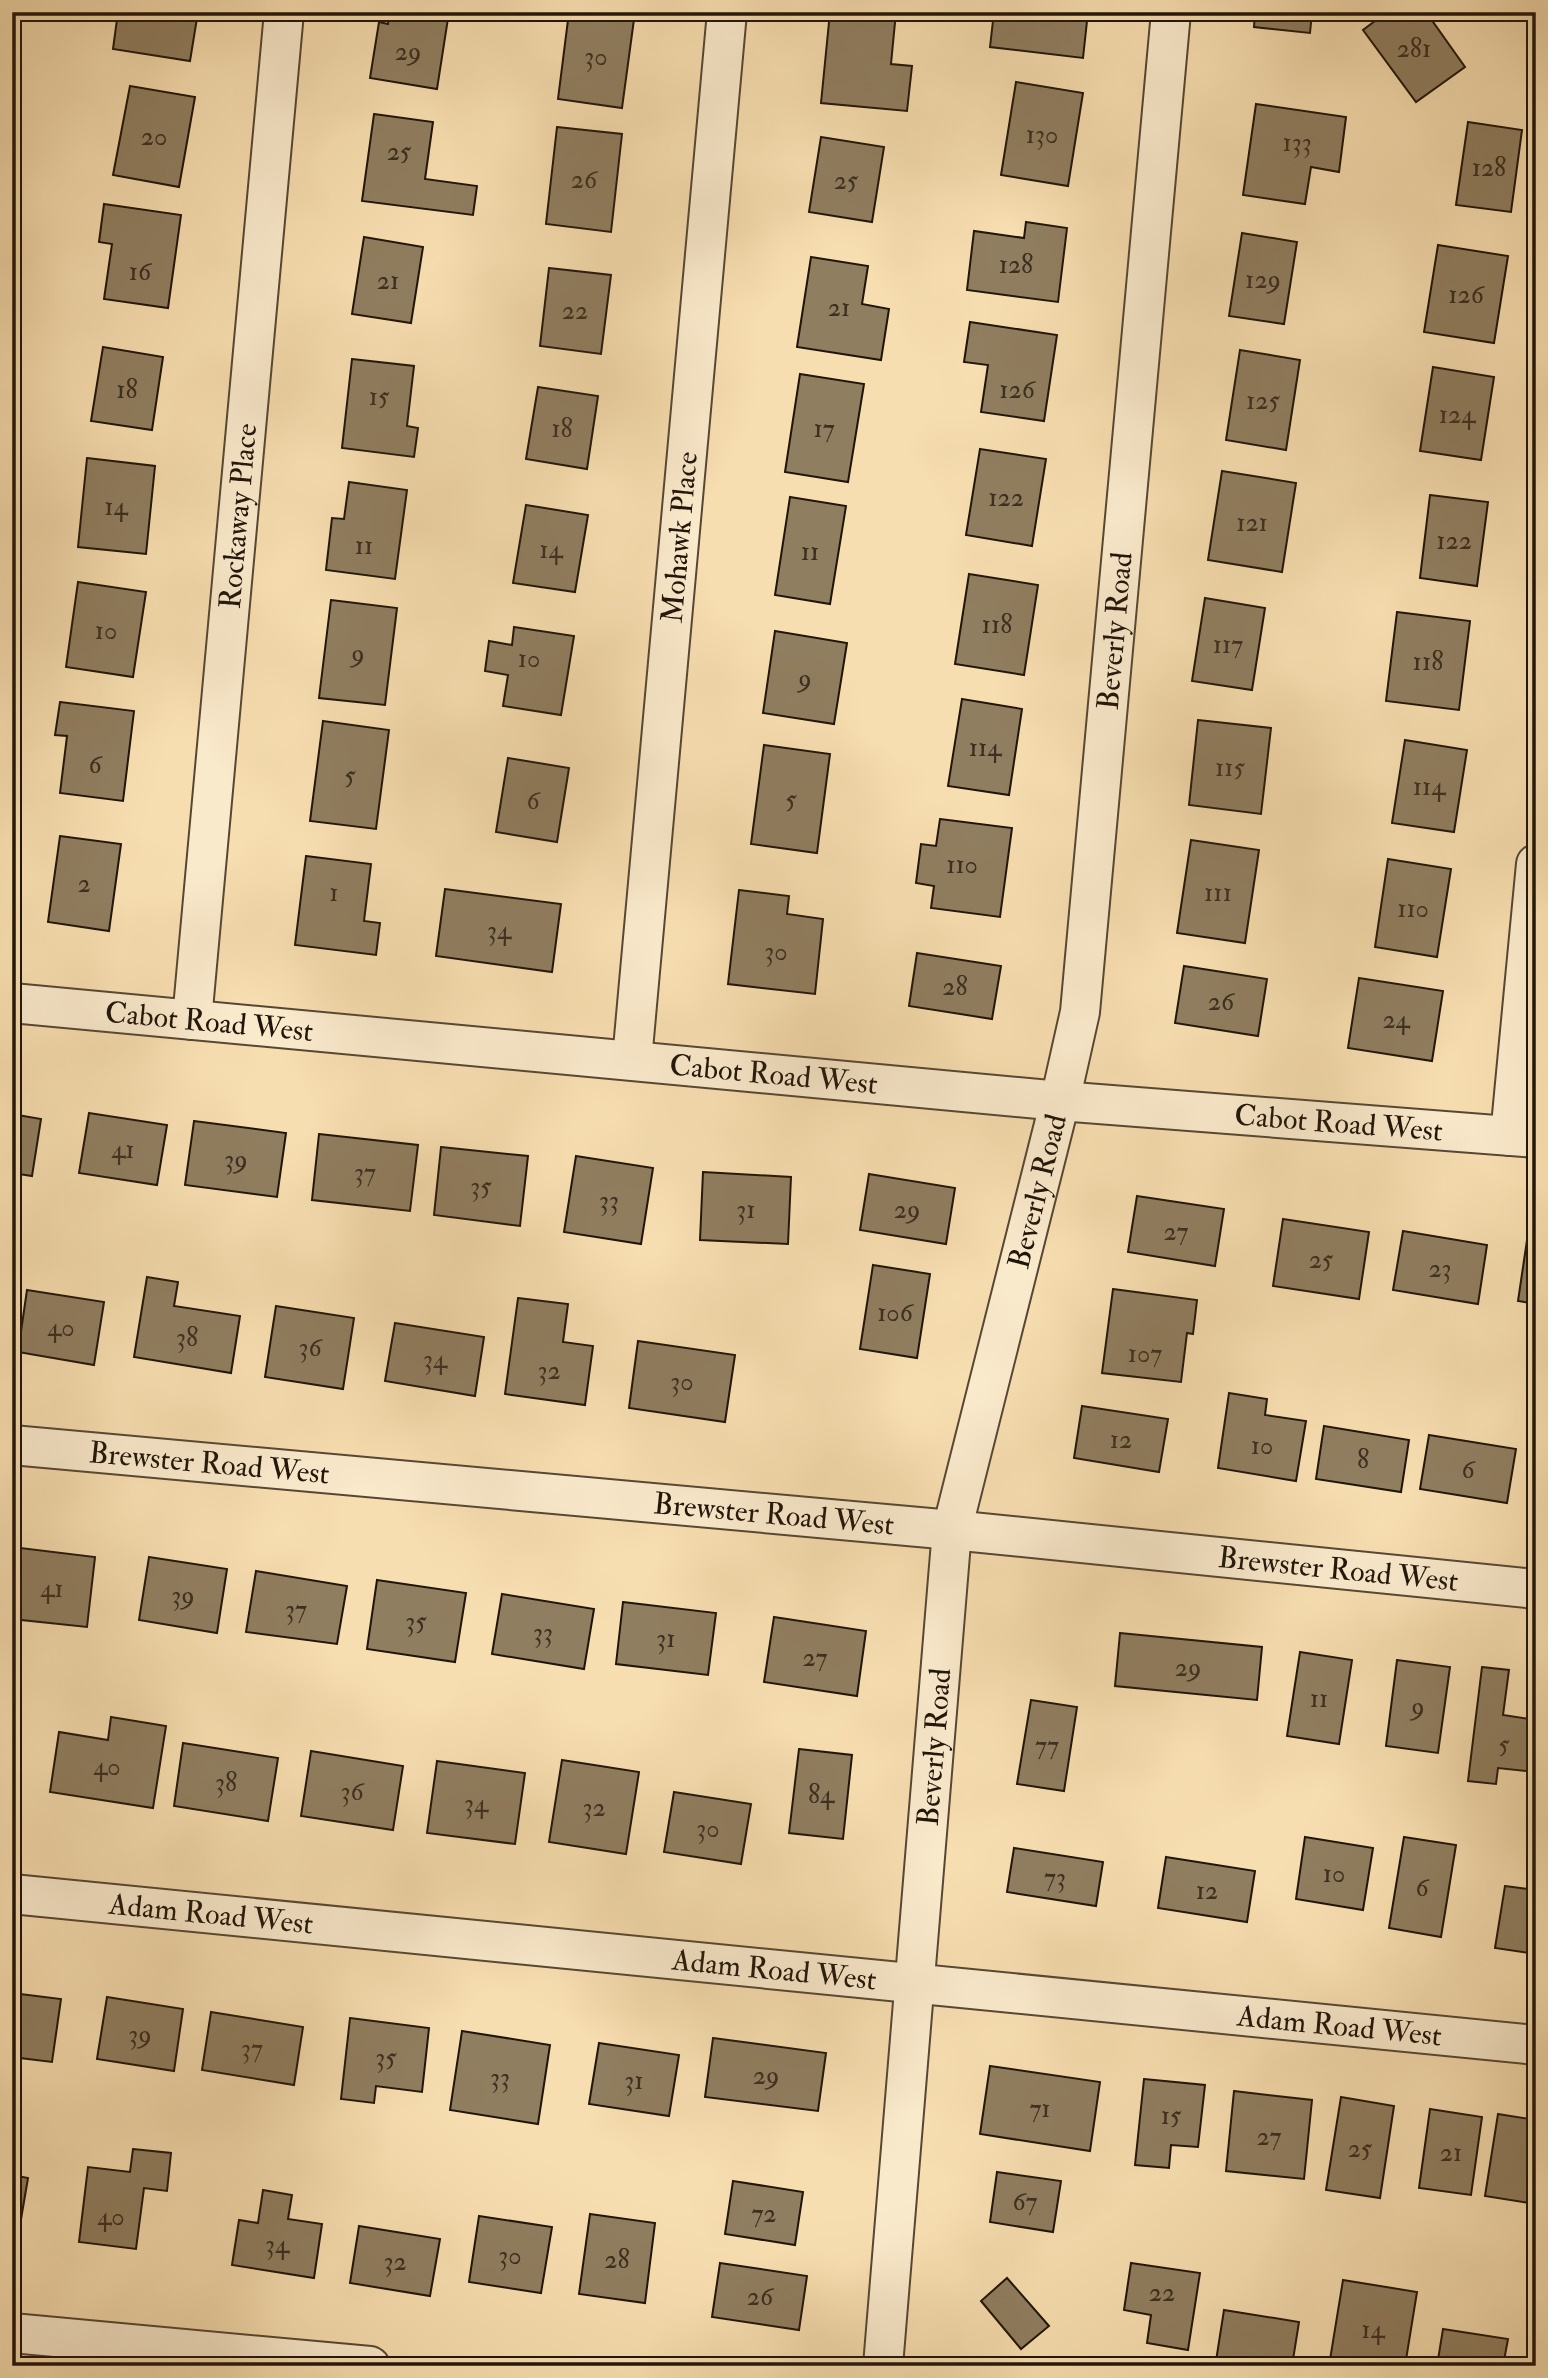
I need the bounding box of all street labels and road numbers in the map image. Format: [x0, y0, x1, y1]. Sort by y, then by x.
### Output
street label: Rockaway Place [212, 422, 265, 610]
street label: Mohawk Place [654, 450, 706, 625]
street label: Beverly Road [1090, 550, 1141, 712]
street label: Cabot Road West [103, 994, 315, 1050]
street label: Cabot Road West [668, 1047, 880, 1103]
street label: Cabot Road West [1233, 1097, 1444, 1150]
street label: Beverly Road [1000, 1110, 1075, 1273]
street label: Brewster Road West [87, 1434, 331, 1493]
street label: Brewster Road West [652, 1485, 896, 1544]
street label: Brewster Road West [1216, 1539, 1460, 1600]
street label: Beverly Road [910, 1666, 960, 1828]
street label: Adam Road West [106, 1886, 315, 1943]
street label: Adam Road West [669, 1941, 878, 1999]
street label: Adam Road West [1234, 1997, 1444, 2055]

